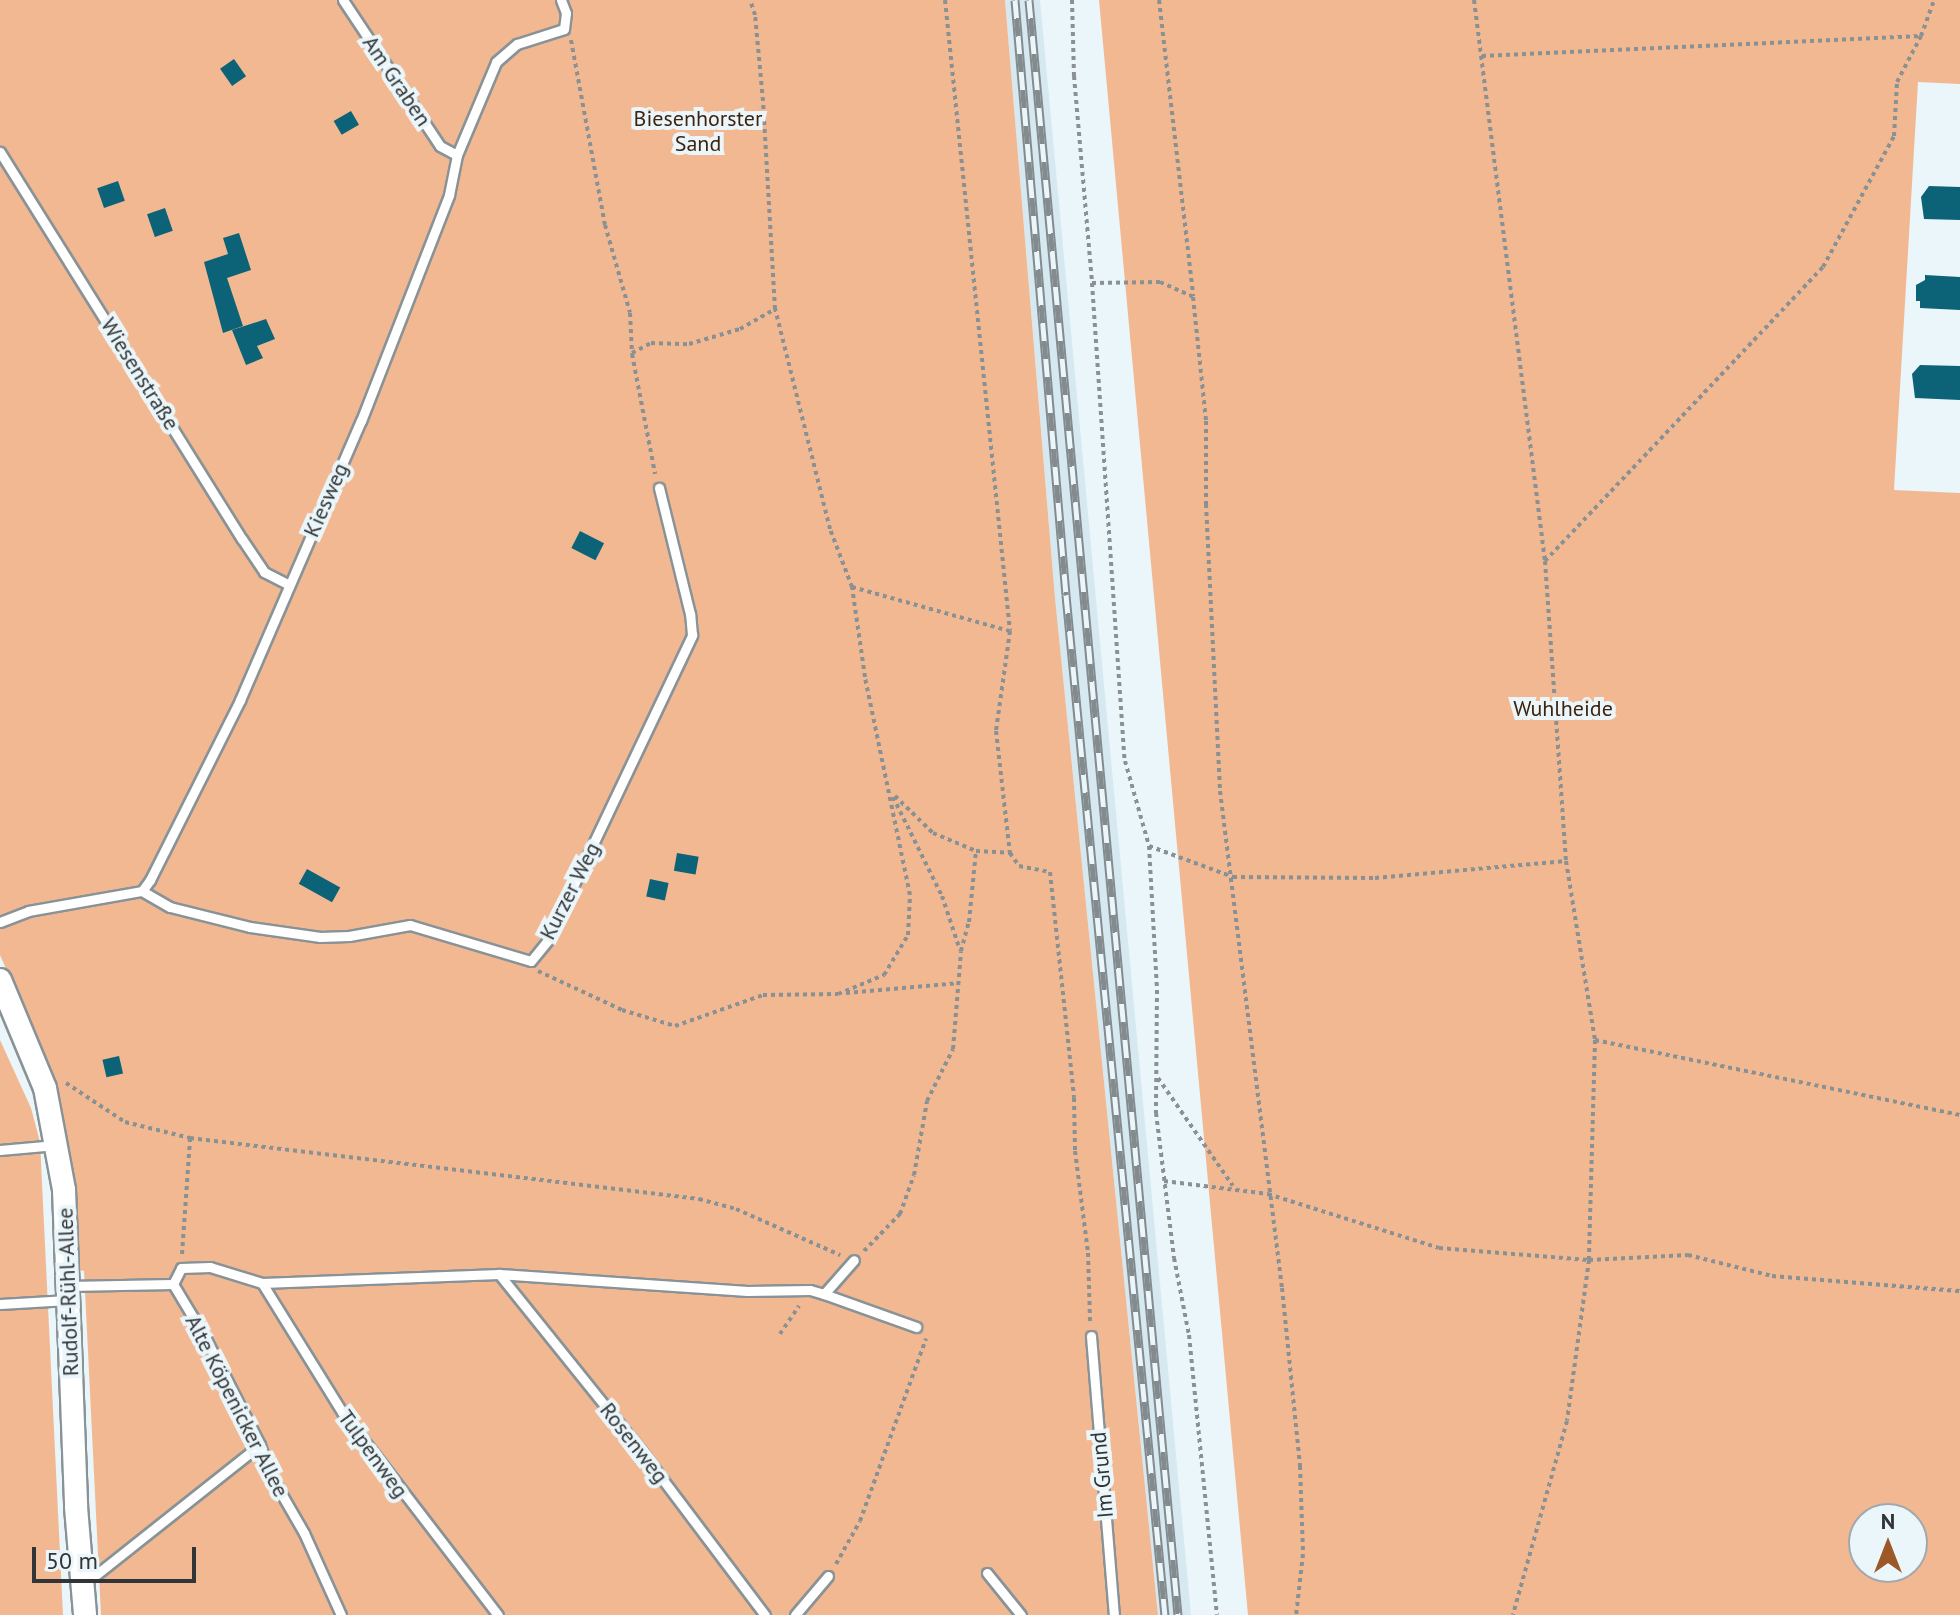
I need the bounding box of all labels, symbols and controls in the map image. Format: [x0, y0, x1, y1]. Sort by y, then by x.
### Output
street label: Am Graben [357, 31, 437, 131]
park label: Biesenhorster Sand [634, 105, 762, 156]
street label: Wiesenstraße [95, 313, 185, 435]
street label: Kiesweg [298, 459, 354, 541]
park label: Wuhlheide [1513, 696, 1613, 722]
street label: Kurzer Weg [534, 838, 606, 944]
street label: Rudolf-Rühl-Allee [52, 1207, 84, 1377]
street label: Alte Köpenicker Allee [180, 1310, 294, 1502]
street label: Rosenweg [594, 1397, 674, 1489]
street label: Tulpenweg [332, 1405, 414, 1503]
street label: Im Grund [1085, 1431, 1119, 1519]
north arrow [1848, 1503, 1928, 1583]
text: N [1881, 1507, 1895, 1535]
scale bar [36, 1531, 200, 1581]
text: 50 m [46, 1545, 98, 1576]

